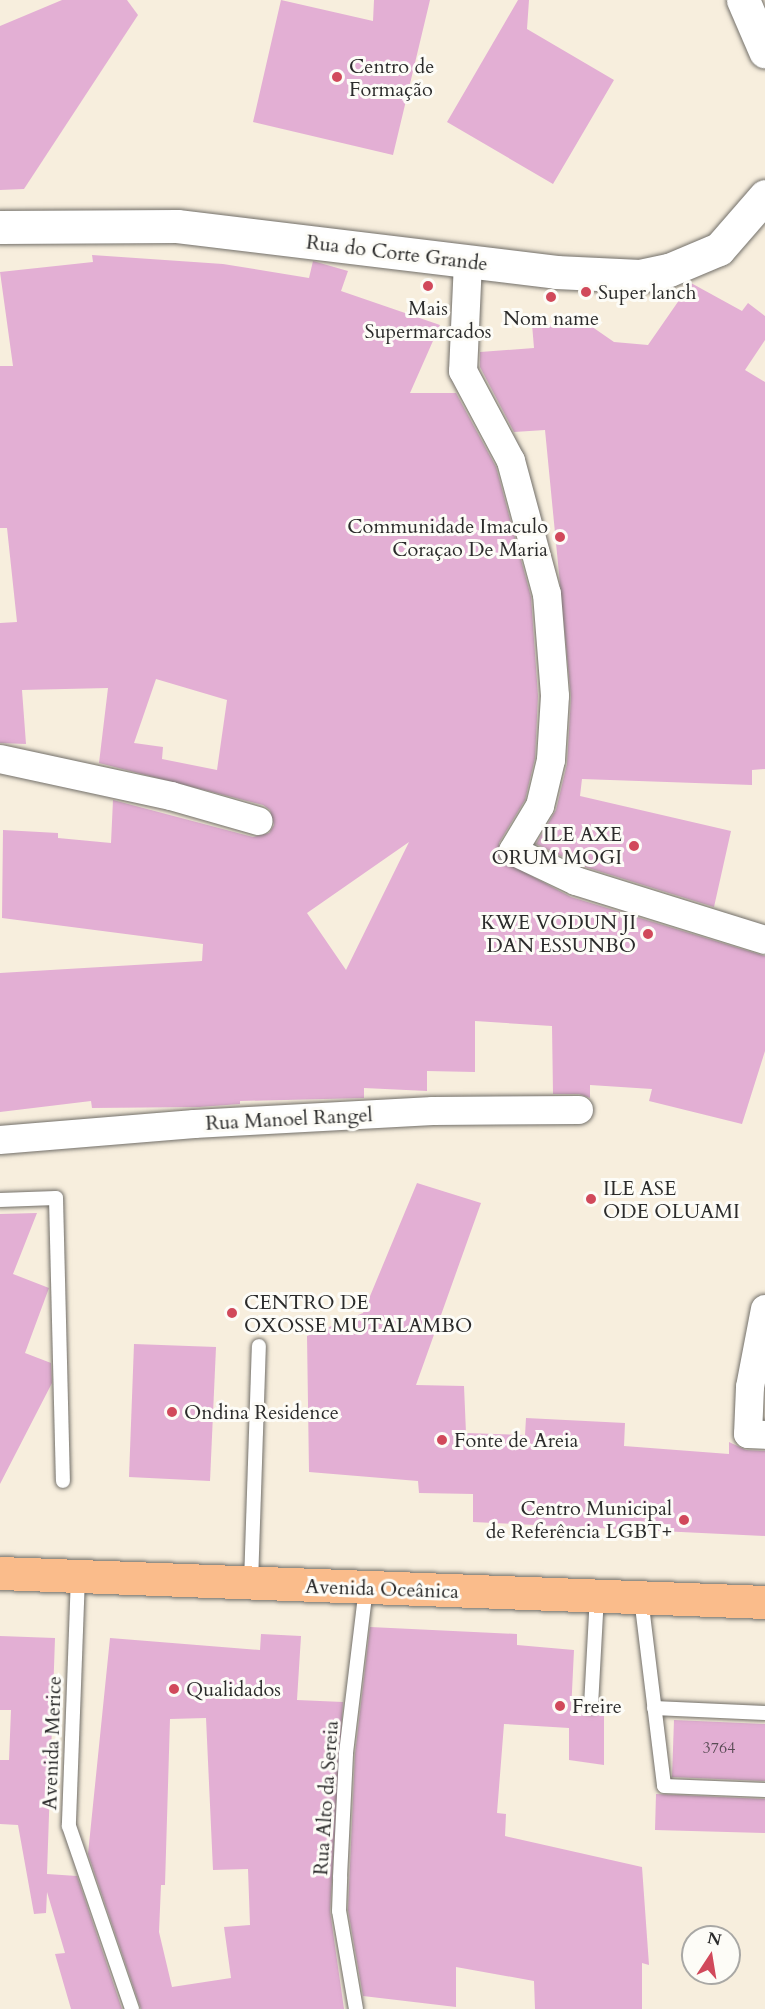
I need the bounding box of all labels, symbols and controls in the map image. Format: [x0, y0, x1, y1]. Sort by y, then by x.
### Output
place label: Centro de Formação [349, 54, 434, 101]
marker: Centro de Formação [330, 70, 344, 84]
street label: Rua do Corte Grande [305, 230, 489, 276]
marker: Mais Supermarcados [421, 279, 435, 293]
place label: Super lanch [598, 280, 697, 304]
marker: Super lanch [579, 285, 593, 299]
marker: Nom name [544, 290, 558, 304]
place label: Mais Supermarcados [365, 296, 491, 343]
place label: Nom name [503, 306, 599, 330]
place label: Communidade Imaculo Coraçao De Maria [347, 514, 548, 561]
marker: Communidade Imaculo Coraçao De Maria [553, 530, 567, 544]
place label: ILE AXE ORUM MOGI [492, 822, 622, 869]
marker: ILE AXE ORUM MOGI [627, 839, 641, 853]
place label: KWE VODUN JI DAN ESSUNBO [481, 910, 636, 957]
marker: KWE VODUN JI DAN ESSUNBO [641, 927, 655, 941]
street label: Rua Manoel Rangel [205, 1103, 373, 1135]
place label: ILE ASE ODE OLUAMI [603, 1176, 740, 1223]
marker: ILE ASE ODE OLUAMI [584, 1192, 598, 1206]
place label: CENTRO DE OXOSSE MUTALAMBO [244, 1290, 472, 1337]
marker: CENTRO DE OXOSSE MUTALAMBO [225, 1306, 239, 1320]
place label: Ondina Residence [184, 1400, 339, 1424]
marker: Ondina Residence [165, 1405, 179, 1419]
place label: Fonte de Areia [454, 1428, 578, 1452]
marker: Fonte de Areia [435, 1433, 449, 1447]
place label: Centro Municipal de Referência LGBT+ [486, 1496, 672, 1543]
marker: Centro Municipal de Referência LGBT+ [677, 1513, 691, 1527]
street label: Avenida Oceânica [305, 1574, 459, 1604]
street label: Avenida Merice [38, 1676, 66, 1810]
place label: Qualidados [186, 1677, 281, 1701]
marker: Qualidados [167, 1682, 181, 1696]
place label: Freire [572, 1694, 622, 1718]
marker: Freire [553, 1699, 567, 1713]
street label: Rua Alto da Sereia [309, 1720, 343, 1876]
house number: 3764 [703, 1738, 735, 1758]
north arrow [681, 1925, 741, 1985]
text: N [705, 1927, 723, 1952]

